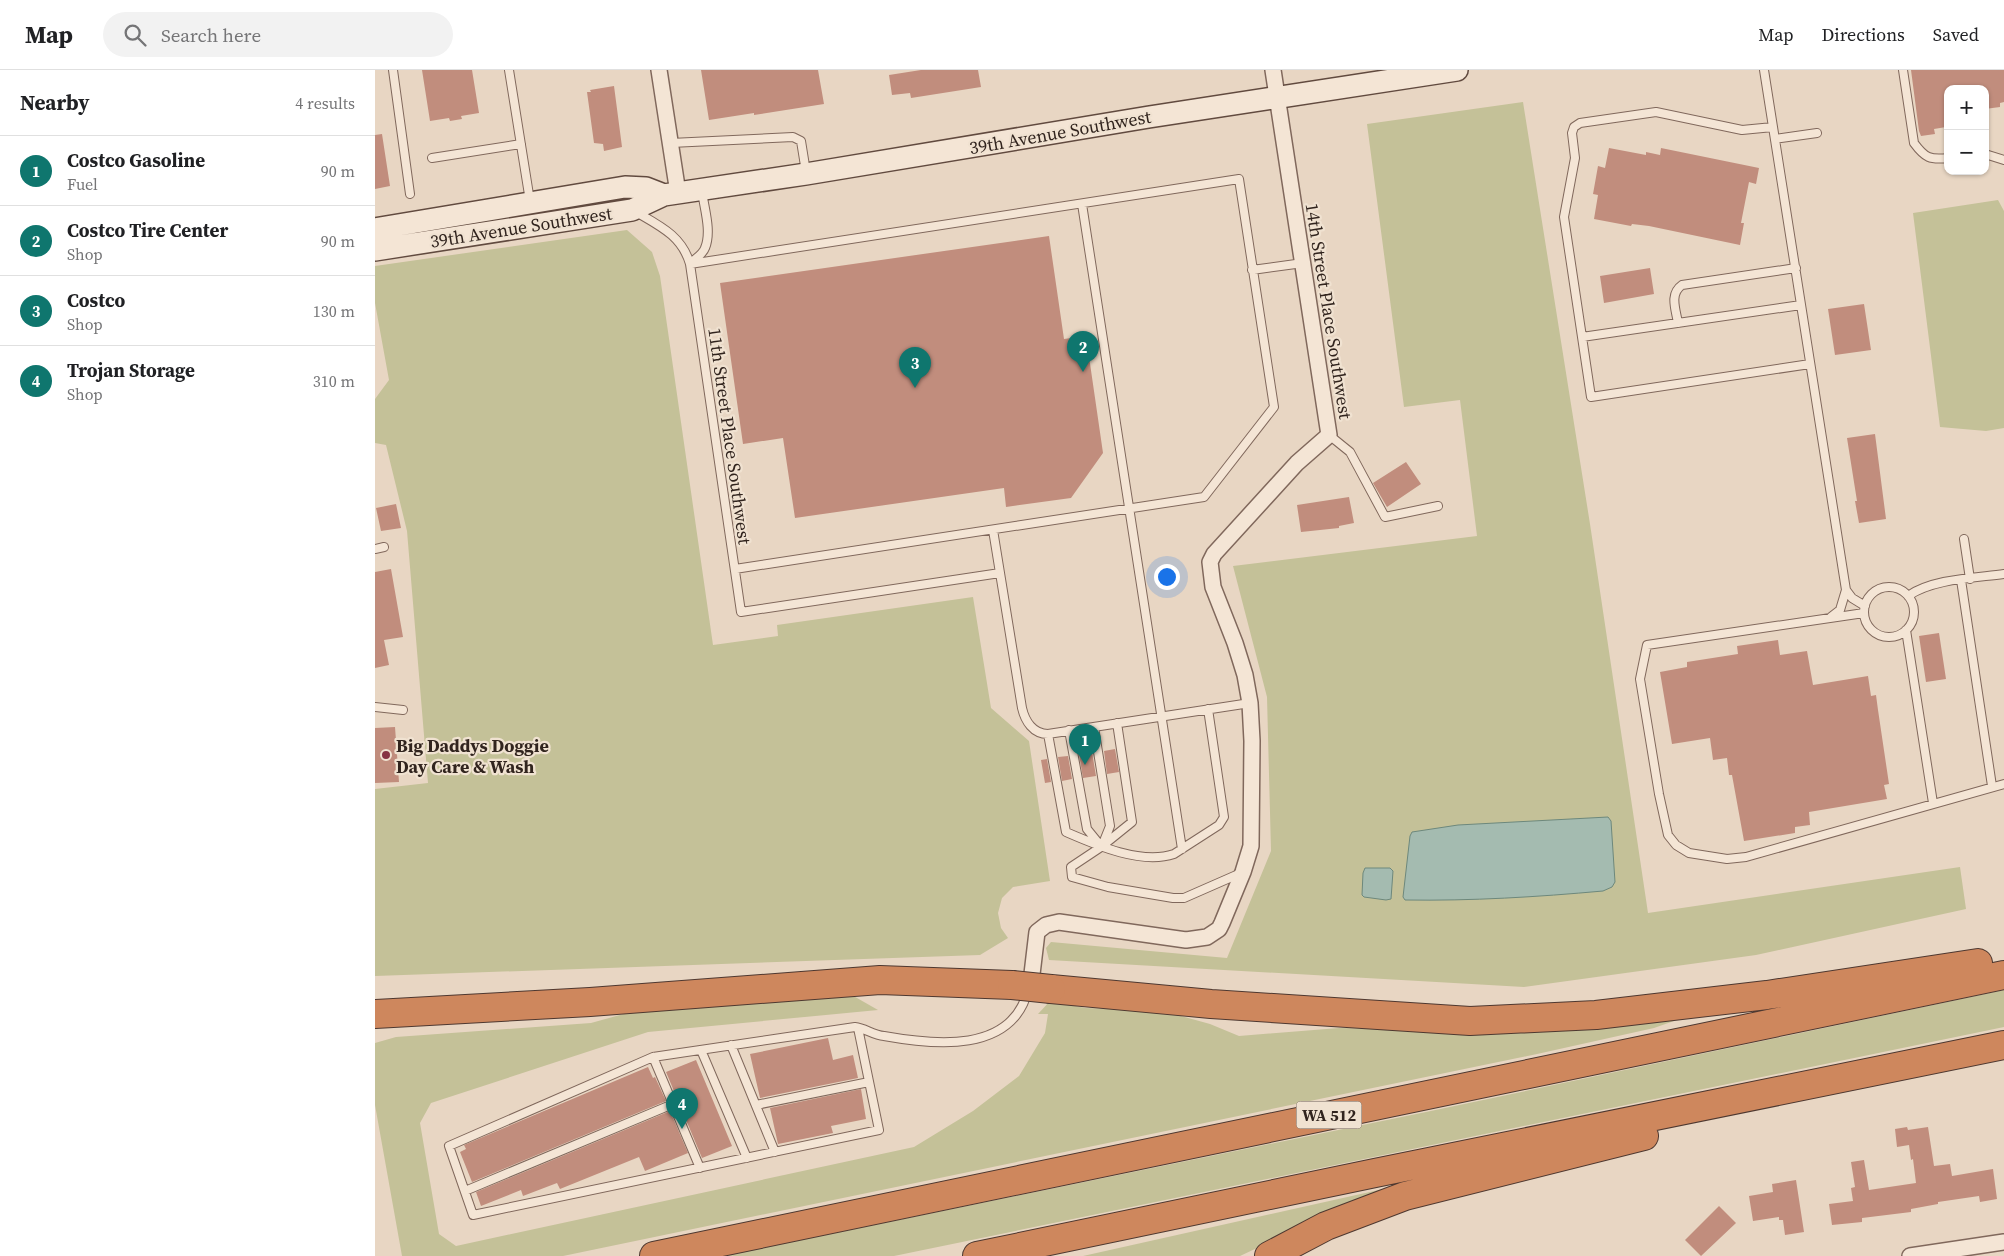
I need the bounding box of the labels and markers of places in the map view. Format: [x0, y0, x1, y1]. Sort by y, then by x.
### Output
pin: 2 [1067, 331, 1099, 372]
pin: 3 [899, 347, 931, 388]
pin: 1 [1069, 724, 1101, 765]
place label: Big Daddys Doggie Day Care & Wash [396, 733, 549, 779]
marker: Big Daddys Doggie Day Care & Wash [380, 749, 392, 761]
pin: 4 [666, 1088, 698, 1129]

